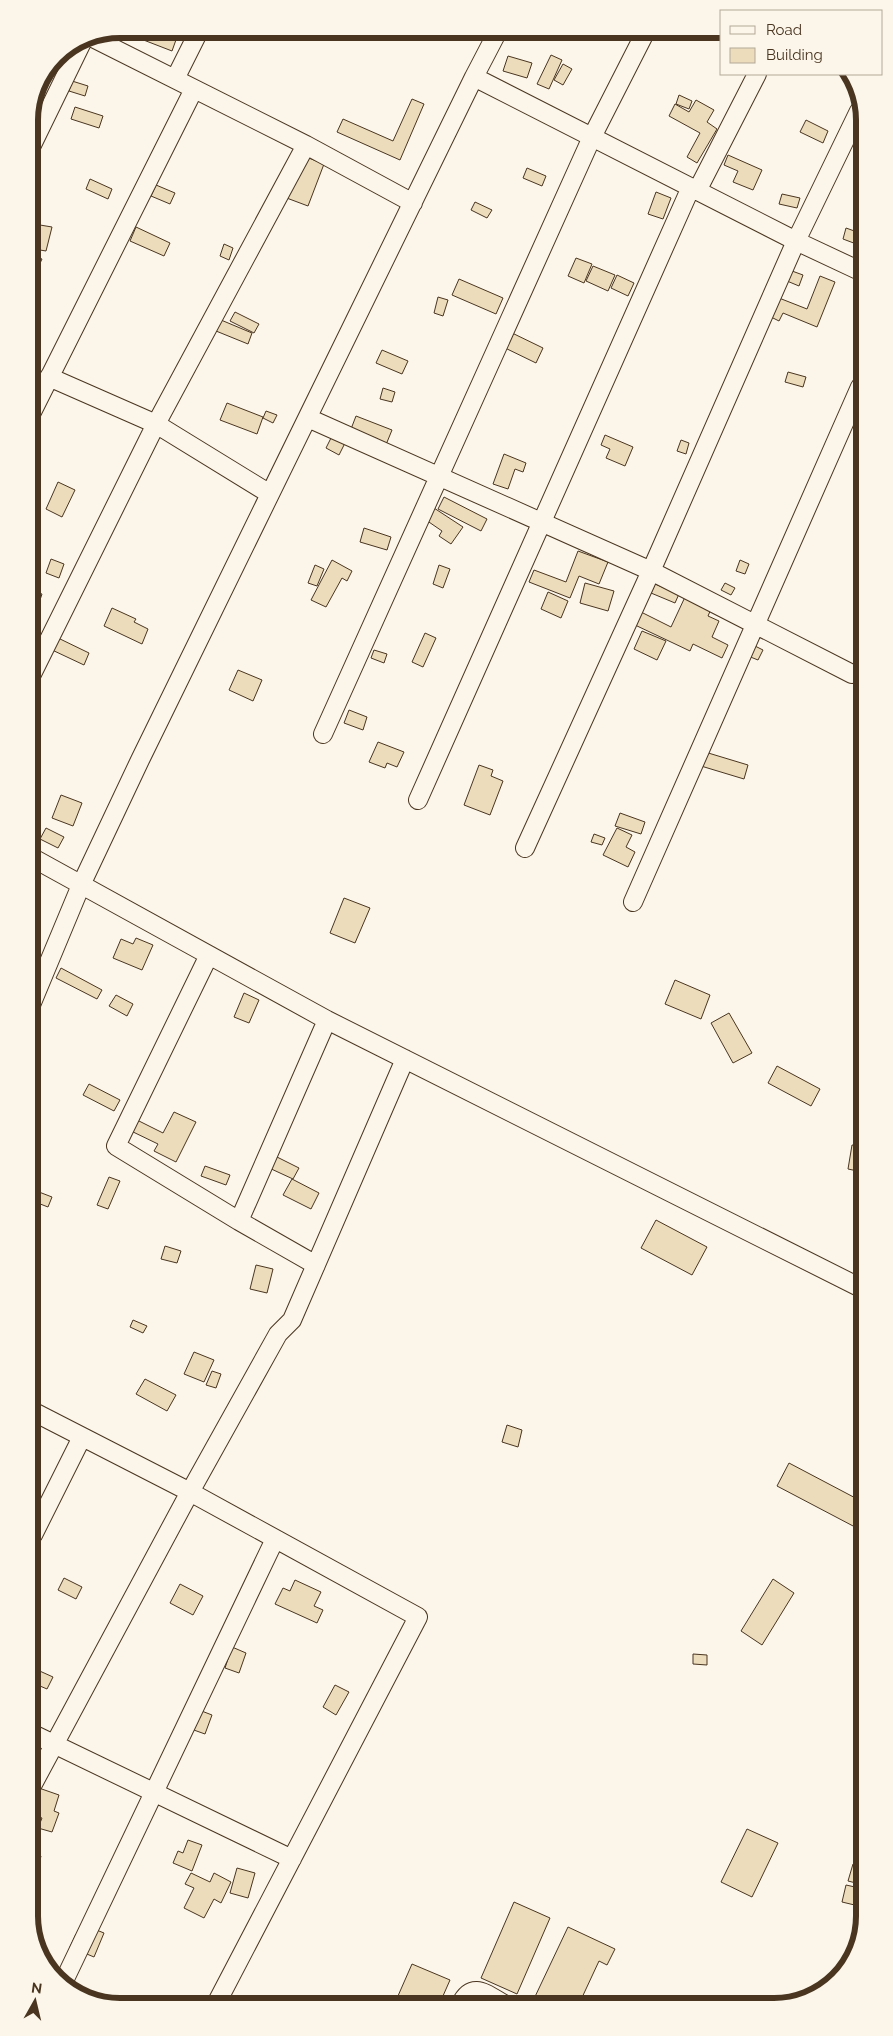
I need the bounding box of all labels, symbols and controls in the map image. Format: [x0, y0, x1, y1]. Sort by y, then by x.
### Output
legend [720, 10, 883, 75]
text: Road [766, 21, 802, 39]
text: Building [766, 46, 823, 64]
north arrow [10, 1976, 60, 2026]
text: N [30, 1979, 43, 1997]

